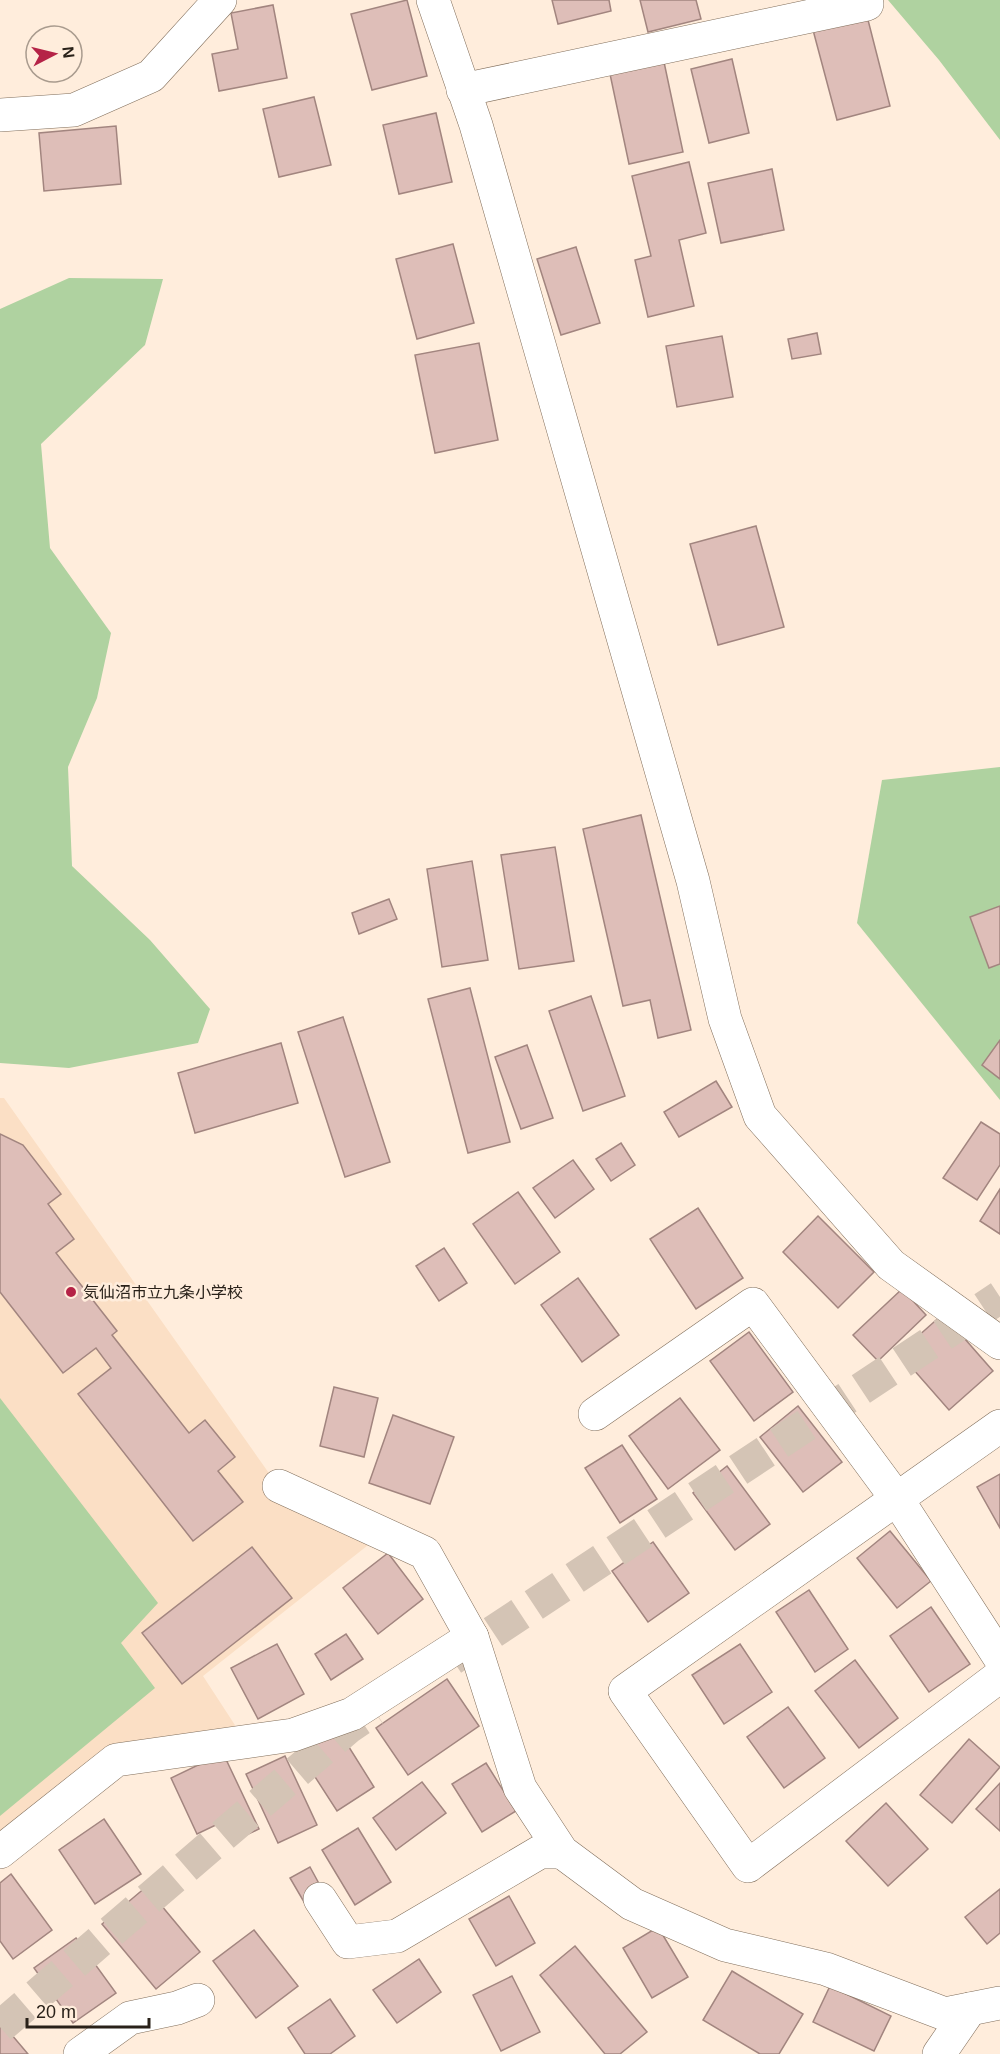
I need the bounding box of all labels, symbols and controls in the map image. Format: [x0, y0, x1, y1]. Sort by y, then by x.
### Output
north arrow [24, 24, 84, 84]
text: N [59, 45, 78, 59]
place label: 気仙沼市立九条小学校 [83, 1284, 243, 1301]
marker: 気仙沼市立九条小学校 [64, 1285, 78, 1299]
scale bar [27, 1991, 148, 2029]
text: 20 m [36, 2002, 76, 2022]

